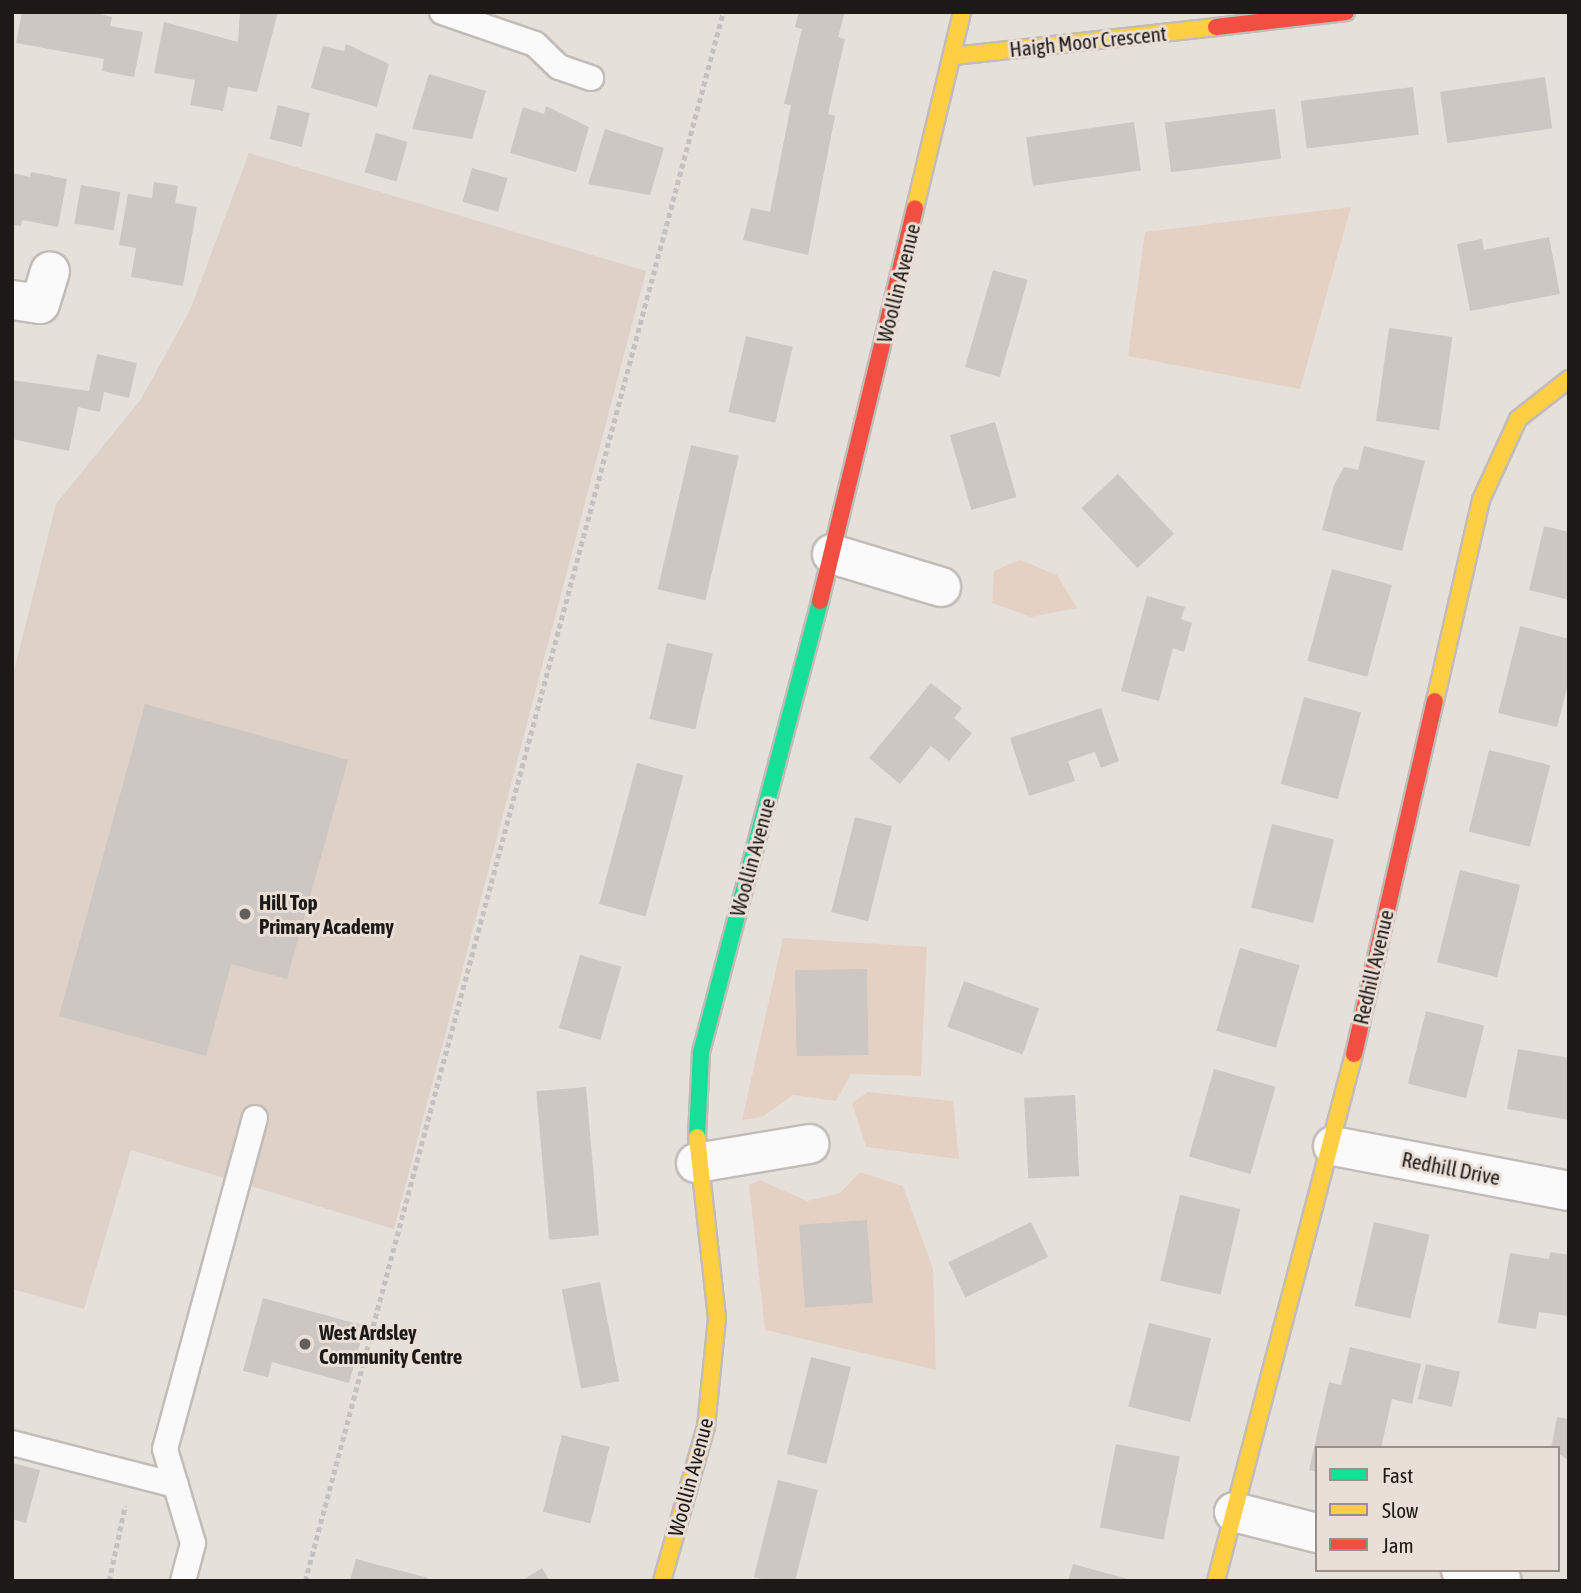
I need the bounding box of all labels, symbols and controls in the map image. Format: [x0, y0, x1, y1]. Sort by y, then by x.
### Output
street label: Haigh Moor Crescent [1008, 20, 1168, 62]
street label: Woollin Avenue [871, 221, 925, 345]
street label: Woollin Avenue [724, 795, 780, 919]
place label: Hill Top Primary Academy [259, 889, 394, 939]
marker: Hill Top Primary Academy [237, 906, 253, 922]
street label: Redhill Avenue [1348, 907, 1398, 1027]
street label: Redhill Drive [1400, 1146, 1502, 1190]
place label: West Ardsley Community Centre [319, 1319, 462, 1369]
marker: West Ardsley Community Centre [297, 1336, 313, 1352]
street label: Woollin Avenue [662, 1415, 718, 1539]
legend [1315, 1446, 1560, 1572]
text: Fast [1382, 1463, 1413, 1487]
text: Slow [1382, 1498, 1418, 1522]
text: Jam [1382, 1533, 1414, 1557]

